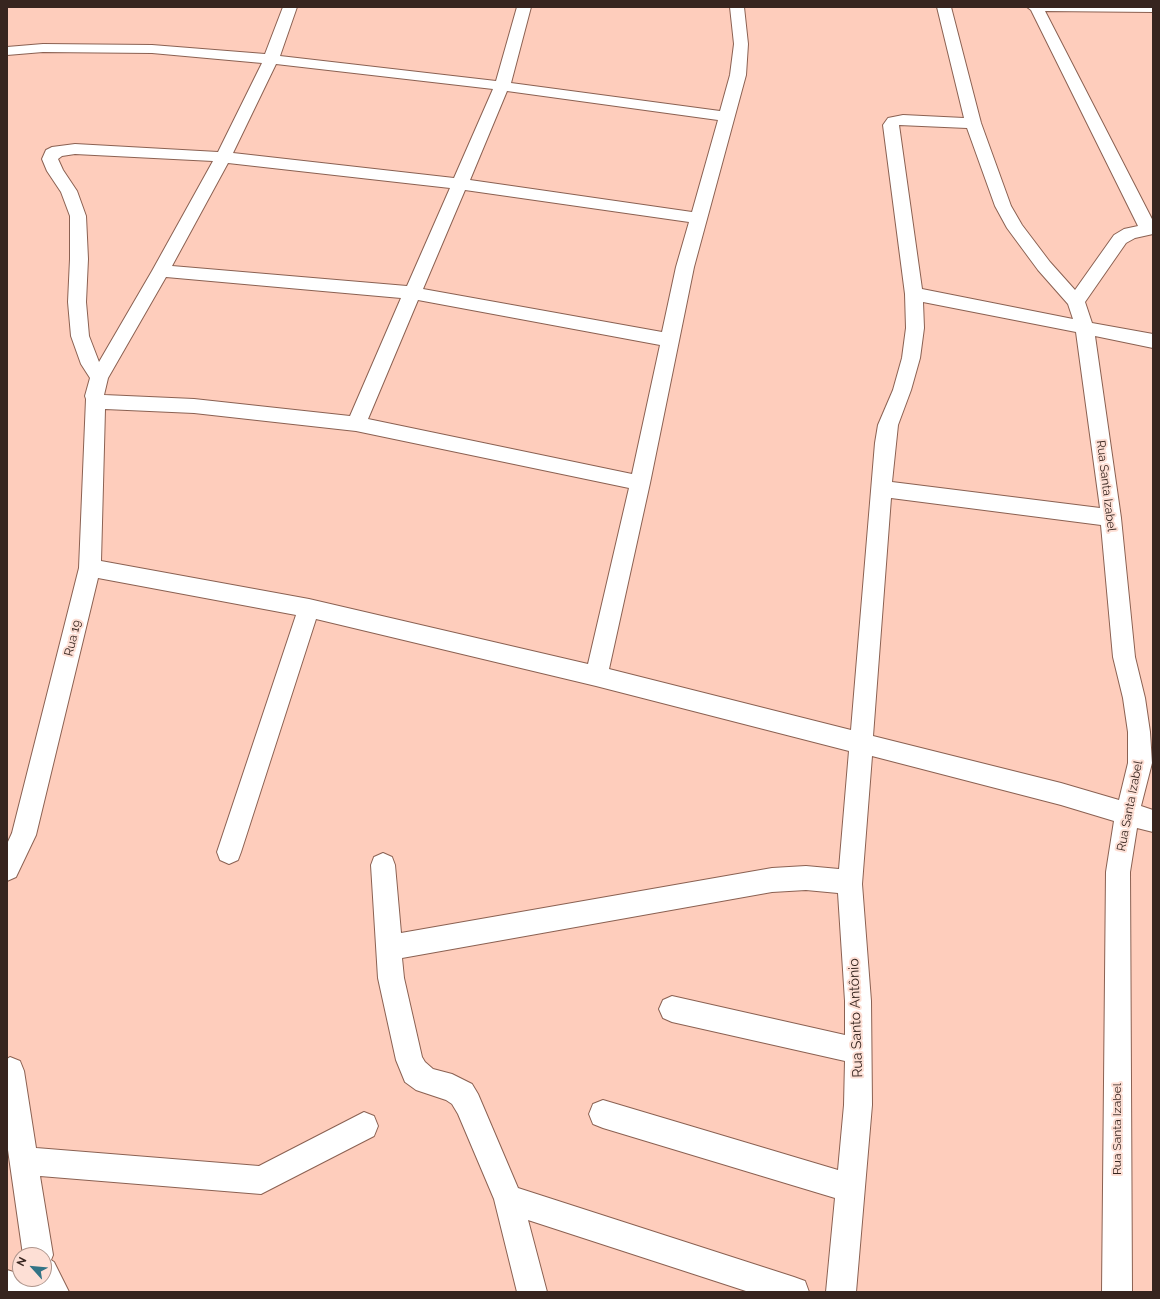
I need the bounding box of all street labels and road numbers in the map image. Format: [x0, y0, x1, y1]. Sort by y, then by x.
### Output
street label: Rua Santa Izabel [1093, 439, 1119, 533]
street label: Rua 19 [62, 618, 84, 658]
street label: Rua Santa Izabel [1114, 759, 1146, 853]
street label: Rua Santo Antônio [846, 958, 866, 1078]
street label: Rua Santa Izabel [1110, 1083, 1124, 1175]

